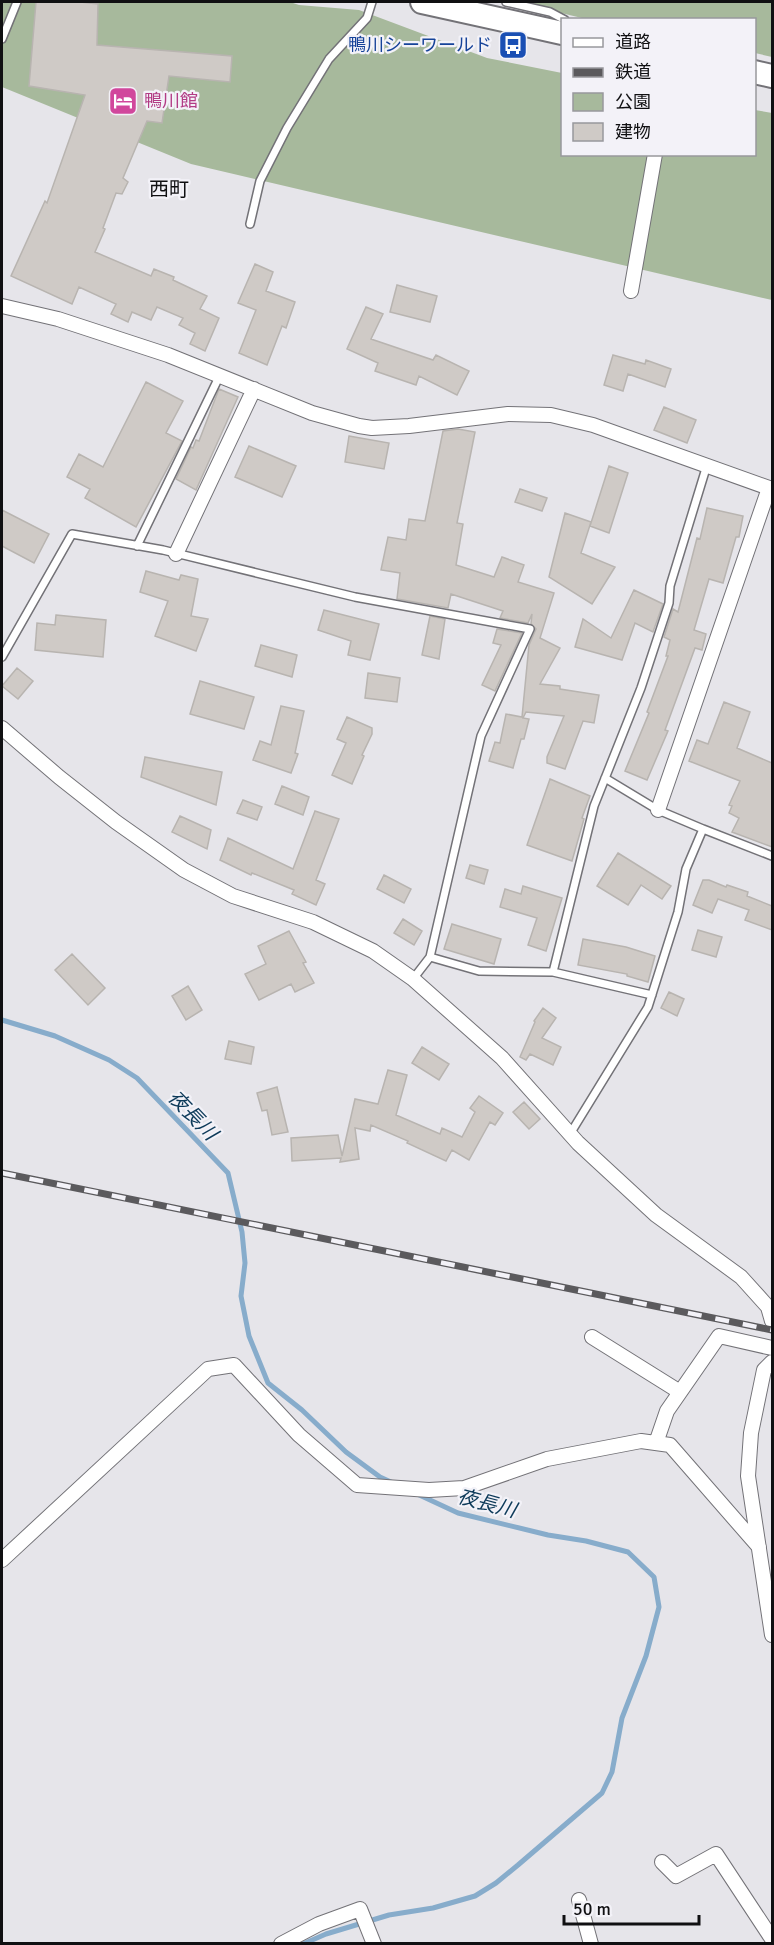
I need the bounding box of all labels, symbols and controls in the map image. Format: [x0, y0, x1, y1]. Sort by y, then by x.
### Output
legend [561, 18, 756, 156]
bus stop icon: 鴨川シーワールド [497, 29, 529, 61]
text: 道路 [615, 31, 651, 53]
place label: 鴨川シーワールド [348, 34, 492, 56]
text: 鉄道 [615, 61, 651, 83]
hotel icon: 鴨川館 [107, 85, 139, 117]
place label: 鴨川館 [144, 90, 198, 112]
text: 公園 [615, 91, 651, 113]
text: 建物 [615, 121, 651, 143]
district label: 西町 [149, 177, 189, 202]
water label: 夜長川 [163, 1085, 224, 1147]
water label: 夜長川 [455, 1484, 521, 1524]
scale bar [564, 1888, 699, 1926]
text: 50 m [573, 1898, 611, 1920]

